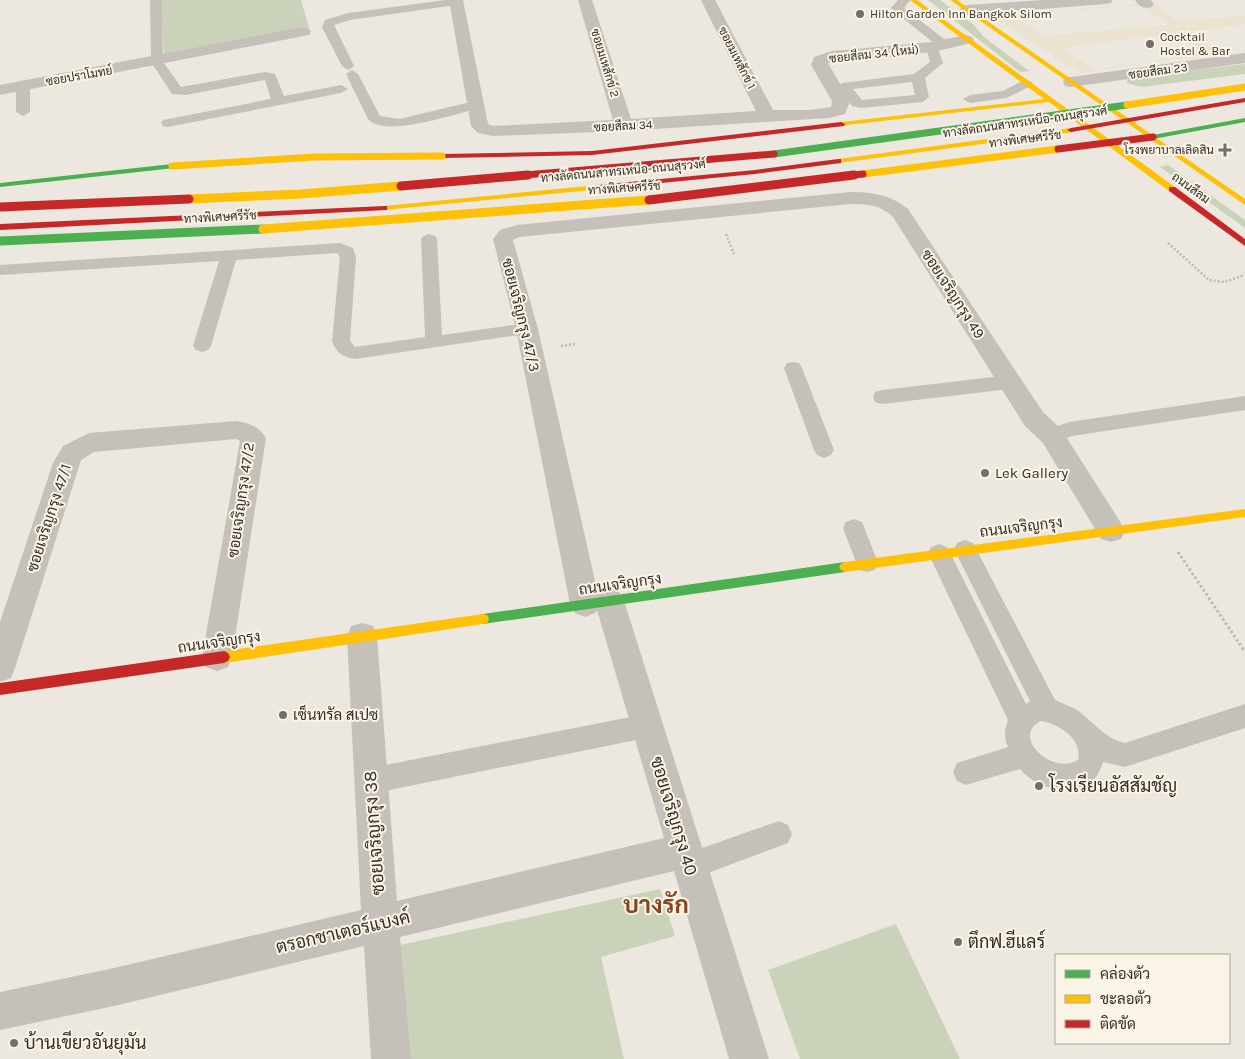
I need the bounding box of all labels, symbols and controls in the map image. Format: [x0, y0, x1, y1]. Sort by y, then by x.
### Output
place label: Hilton Garden Inn Bangkok Silom [870, 7, 1052, 21]
marker: Hilton Garden Inn Bangkok Silom [854, 8, 866, 20]
street label: ซอยมเหสักข์ 1 [715, 24, 760, 91]
street label: ซอยมเหสักข์ 2 [588, 27, 623, 99]
place label: Cocktail Hostel & Bar [1160, 30, 1231, 58]
marker: Cocktail Hostel & Bar [1144, 38, 1156, 50]
street label: ซอยสีลม 34 (ใหม่) [828, 41, 920, 66]
street label: ซอยสีลม 23 [1127, 59, 1188, 82]
street label: ซอยปราโมทย์ [44, 62, 113, 89]
street label: ทางลัดถนนสาทรเหนือ-ถนนสุรวงศ์ [942, 103, 1108, 142]
street label: ซอยสีลม 34 [593, 116, 653, 135]
street label: ทางพิเศษศรีรัช [988, 127, 1062, 150]
place label: โรงพยาบาลเลิดสิน [1123, 142, 1214, 157]
marker: โรงพยาบาลเลิดสิน [1218, 143, 1232, 157]
street label: ทางลัดถนนสาทรเหนือ-ถนนสุรวงศ์ [540, 156, 706, 187]
street label: ถนนสีลม [1169, 169, 1213, 206]
street label: ทางพิเศษศรีรัช [587, 177, 661, 198]
street label: ทางพิเศษศรีรัช [183, 207, 257, 226]
street label: ซอยเจริญกรุง 49 [916, 246, 989, 343]
street label: ซอยเจริญกรุง 47/3 [496, 256, 544, 374]
street label: ซอยเจริญกรุง 47/2 [224, 441, 260, 559]
street label: ซอยเจริญกรุง 47/1 [23, 462, 77, 575]
place label: Lek Gallery [995, 464, 1068, 482]
marker: Lek Gallery [979, 467, 991, 479]
street label: ถนนเจริญกรุง [979, 513, 1064, 543]
street label: ถนนเจริญกรุง [578, 569, 663, 601]
street label: ถนนเจริญกรุง [177, 627, 262, 659]
place label: เซ็นทรัล สเปซ [293, 704, 378, 724]
marker: เซ็นทรัล สเปซ [277, 709, 289, 721]
street label: ซอยเจริญกรุง 40 [644, 754, 703, 879]
street label: ซอยเจริญกรุง 38 [359, 770, 390, 896]
place label: โรงเรียนอัสสัมชัญ [1048, 773, 1177, 797]
marker: โรงเรียนอัสสัมชัญ [1033, 780, 1045, 792]
district label: บางรัก [623, 890, 689, 919]
street label: ตรอกชาเตอร์แบงค์ [273, 904, 412, 958]
place label: ตึกฟ.ฮีแลร์ [968, 929, 1045, 953]
marker: ตึกฟ.ฮีแลร์ [952, 936, 964, 948]
legend [1055, 954, 1230, 1044]
text: คล่องตัว [1100, 964, 1150, 983]
text: ชะลอตัว [1100, 990, 1151, 1008]
text: ติดขัด [1100, 1015, 1136, 1033]
place label: บ้านเขียวอันยุมัน [24, 1030, 146, 1055]
marker: บ้านเขียวอันยุมัน [8, 1037, 20, 1049]

